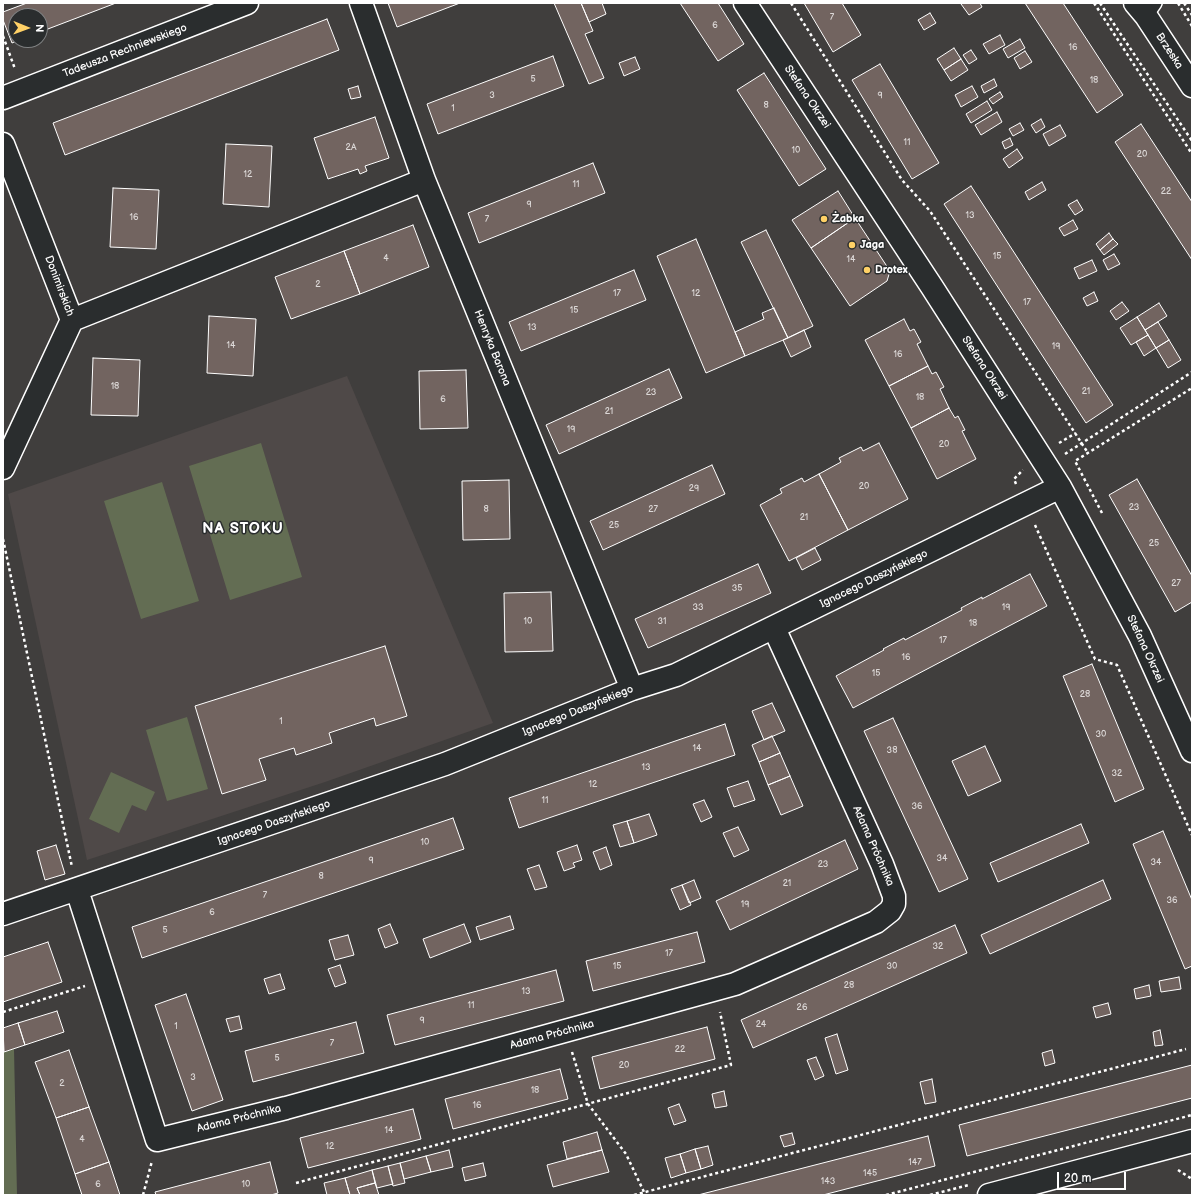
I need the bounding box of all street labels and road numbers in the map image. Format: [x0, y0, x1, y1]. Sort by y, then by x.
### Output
street label: Tadeusza Rechniewskiego [61, 21, 189, 81]
street label: Brzeska [1153, 31, 1185, 71]
street label: Stefana Okrzei [781, 63, 833, 131]
street label: Donimirskich [41, 254, 77, 318]
street label: Henryka Barona [471, 308, 513, 388]
street label: Stefana Okrzei [959, 334, 1009, 402]
street label: Ignacego Daszyńskiego [818, 547, 930, 611]
street label: Stefana Okrzei [1124, 613, 1166, 685]
street label: Ignacego Daszyńskiego [521, 683, 635, 739]
street label: Ignacego Daszyńskiego [216, 797, 332, 849]
street label: Adama Próchnika [849, 804, 897, 888]
street label: Adama Próchnika [509, 1017, 595, 1053]
street label: Adama Próchnika [195, 1102, 283, 1136]

